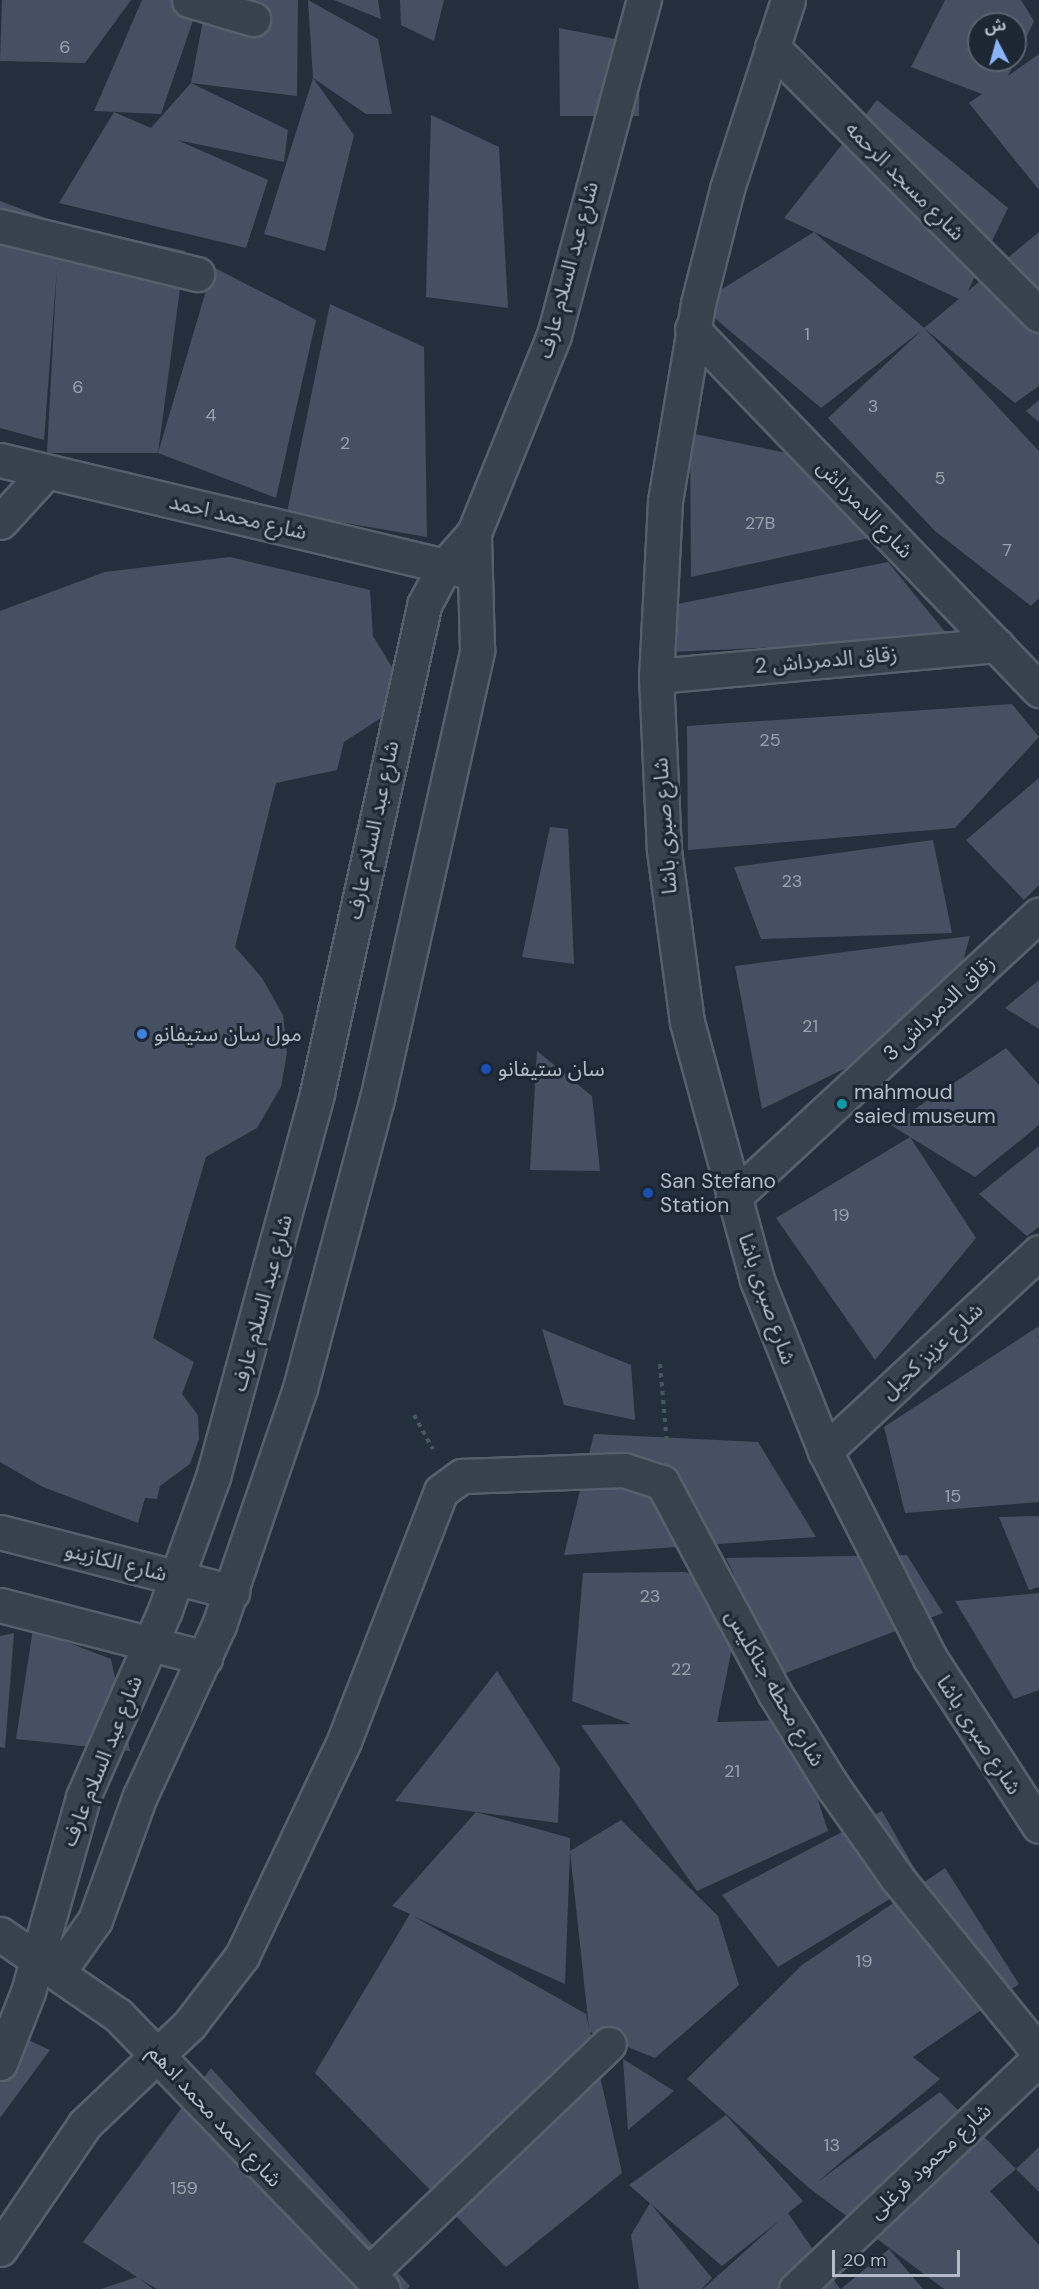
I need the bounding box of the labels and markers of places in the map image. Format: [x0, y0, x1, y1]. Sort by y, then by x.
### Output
place label: مول سان ستيفانو [154, 1021, 302, 1047]
marker: مول سان ستيفانو [135, 1027, 149, 1041]
place label: سان ستيفانو [498, 1056, 605, 1082]
marker: سان ستيفانو [479, 1062, 493, 1076]
place label: mahmoud saied museum [854, 1079, 996, 1129]
marker: mahmoud saied museum [835, 1097, 849, 1111]
place label: San Stefano Station [660, 1168, 776, 1218]
marker: San Stefano Station [641, 1186, 655, 1200]

